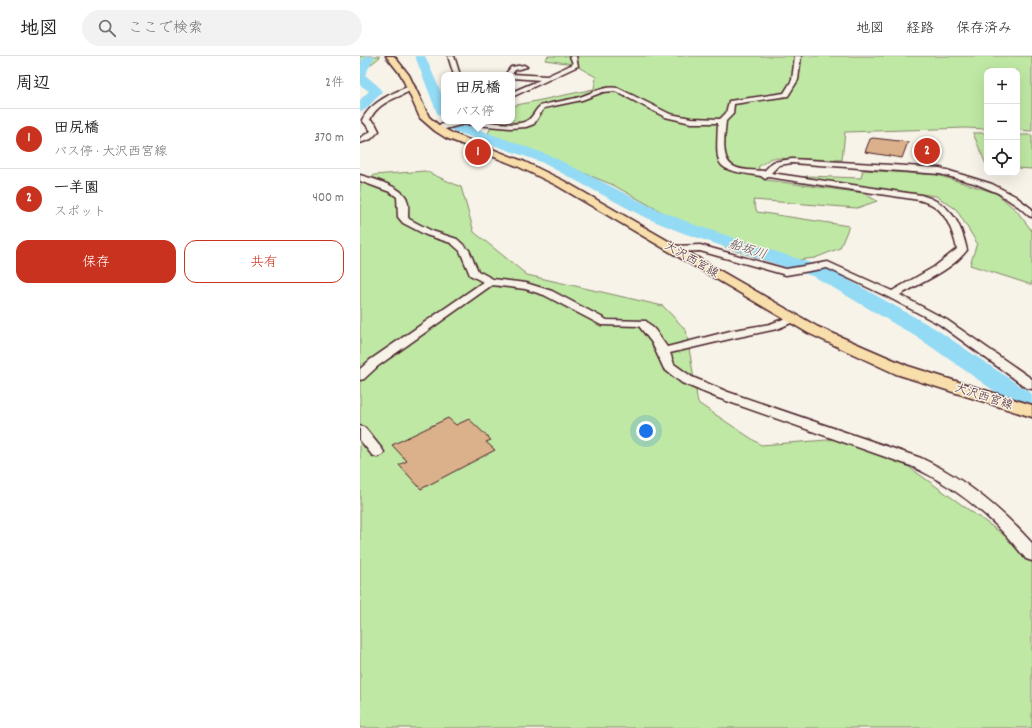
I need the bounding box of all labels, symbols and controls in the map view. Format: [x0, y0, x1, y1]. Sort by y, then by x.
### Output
search box [82, 10, 362, 46]
text: 地図 [20, 17, 58, 44]
icon: search [96, 17, 118, 39]
text: ここで検索 [128, 18, 203, 40]
text: 地図 [856, 19, 884, 39]
text: 経路 [906, 19, 934, 39]
text: 保存済み [956, 19, 1012, 39]
map controls [984, 68, 1020, 176]
button: + [984, 68, 1020, 104]
popup [441, 72, 515, 124]
text: 周辺 [16, 73, 50, 97]
text: 2件 [325, 74, 344, 93]
text: 田尻橋 [455, 78, 501, 100]
text: バス停 [455, 103, 495, 122]
button: − [984, 104, 1020, 140]
text: 田尻橋 [54, 118, 99, 140]
text: 1 [28, 129, 30, 148]
text: 370 m [314, 129, 344, 148]
pin: 2 [914, 136, 940, 166]
pin: 1 [465, 137, 491, 167]
button: locate [984, 140, 1020, 176]
text: バス停 · 大沢西宮線 [54, 143, 167, 162]
text: 一羊園 [54, 178, 99, 200]
text: 2 [26, 189, 32, 208]
text: 400 m [313, 189, 344, 208]
text: スポット [54, 203, 106, 222]
water label: 船坂川 [726, 235, 769, 265]
street label: 大沢西宮線 [661, 238, 721, 283]
button: 保存 [16, 240, 176, 283]
button: 共有 [184, 240, 344, 283]
street label: 大沢西宮線 [952, 380, 1015, 415]
your location [636, 421, 656, 441]

